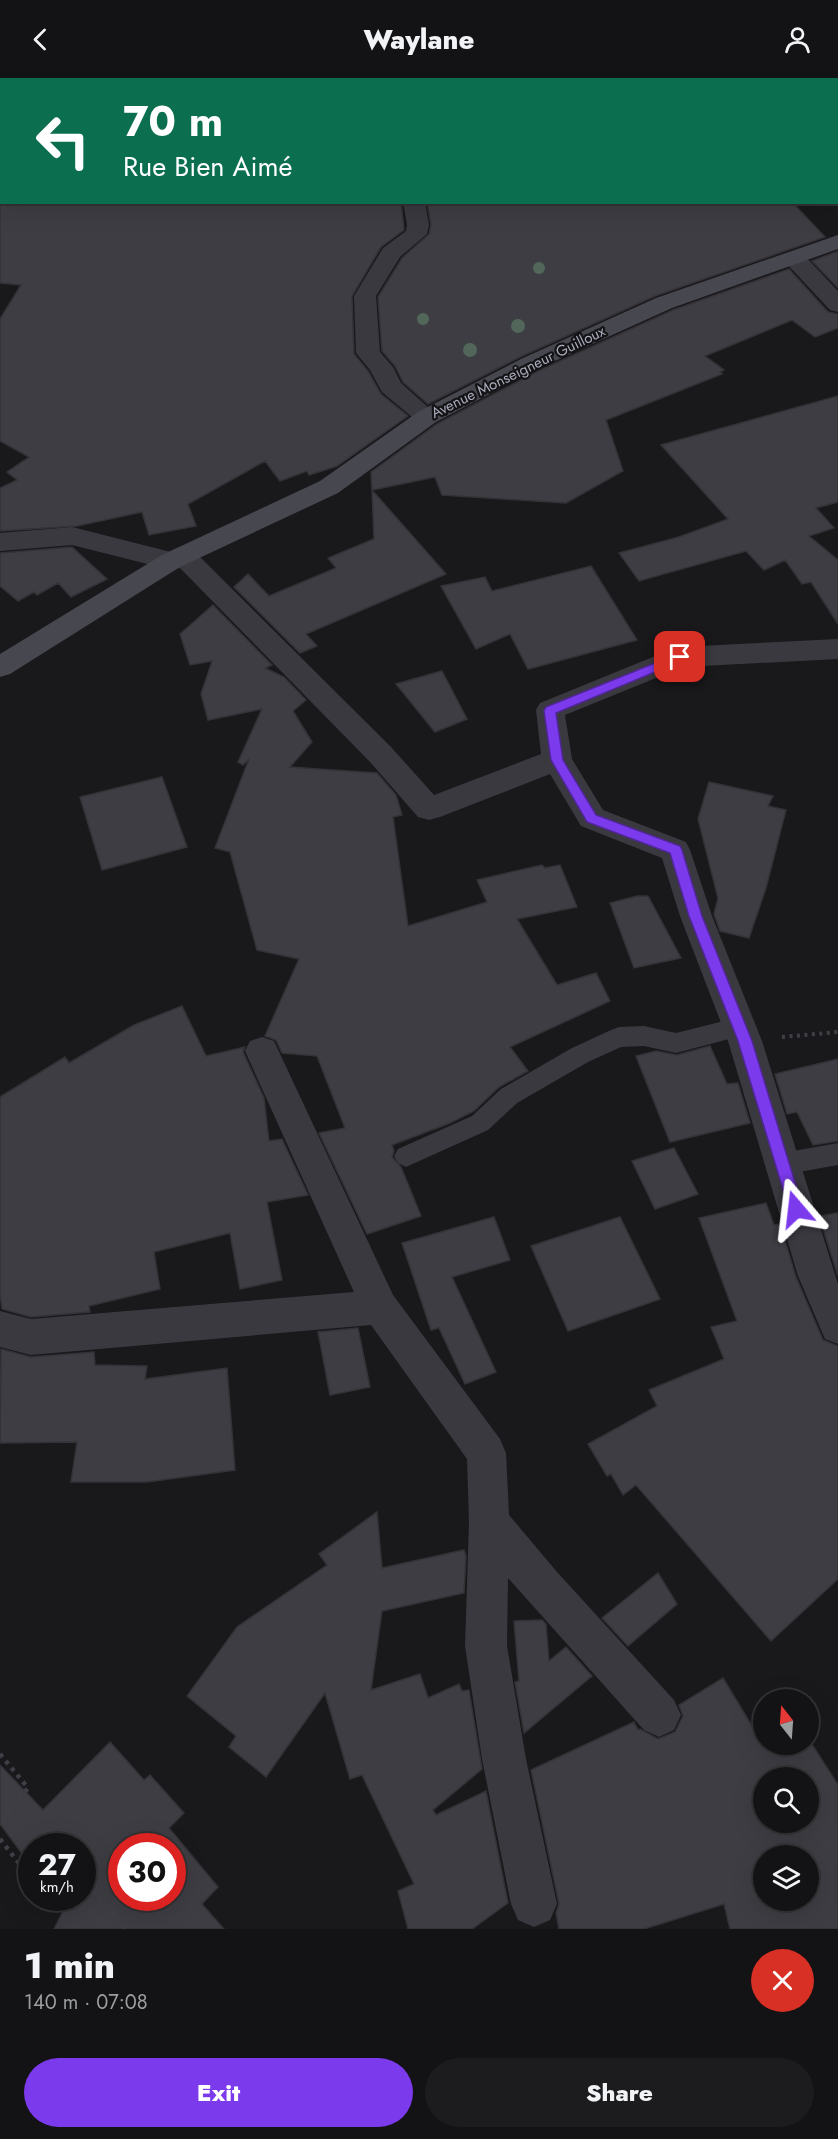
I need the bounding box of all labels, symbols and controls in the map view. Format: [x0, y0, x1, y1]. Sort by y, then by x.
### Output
text: Waylane [364, 20, 474, 59]
icon: back [24, 23, 57, 56]
icon: person [781, 23, 814, 56]
text: 70 m [123, 91, 223, 152]
icon: left [24, 102, 102, 180]
text: Rue Bien Aimé [123, 147, 292, 186]
street label: Avenue Monseigneur Guilloux [427, 320, 609, 424]
pin [654, 631, 705, 682]
icon: arrive [663, 640, 696, 673]
position arrow [764, 1177, 828, 1241]
north arrow [753, 1689, 819, 1755]
map controls [753, 1689, 819, 1911]
button: search [753, 1767, 819, 1833]
speed limit sign: 30 [108, 1833, 186, 1911]
text: 27 [38, 1843, 76, 1886]
button: layers [753, 1845, 819, 1911]
text: km/h [40, 1876, 74, 1898]
text: 1 min [24, 1939, 115, 1991]
button: close [751, 1949, 814, 2012]
text: 140 m · 07:08 [24, 1988, 148, 2017]
button: Exit [24, 2058, 413, 2127]
button: Share [425, 2058, 814, 2127]

